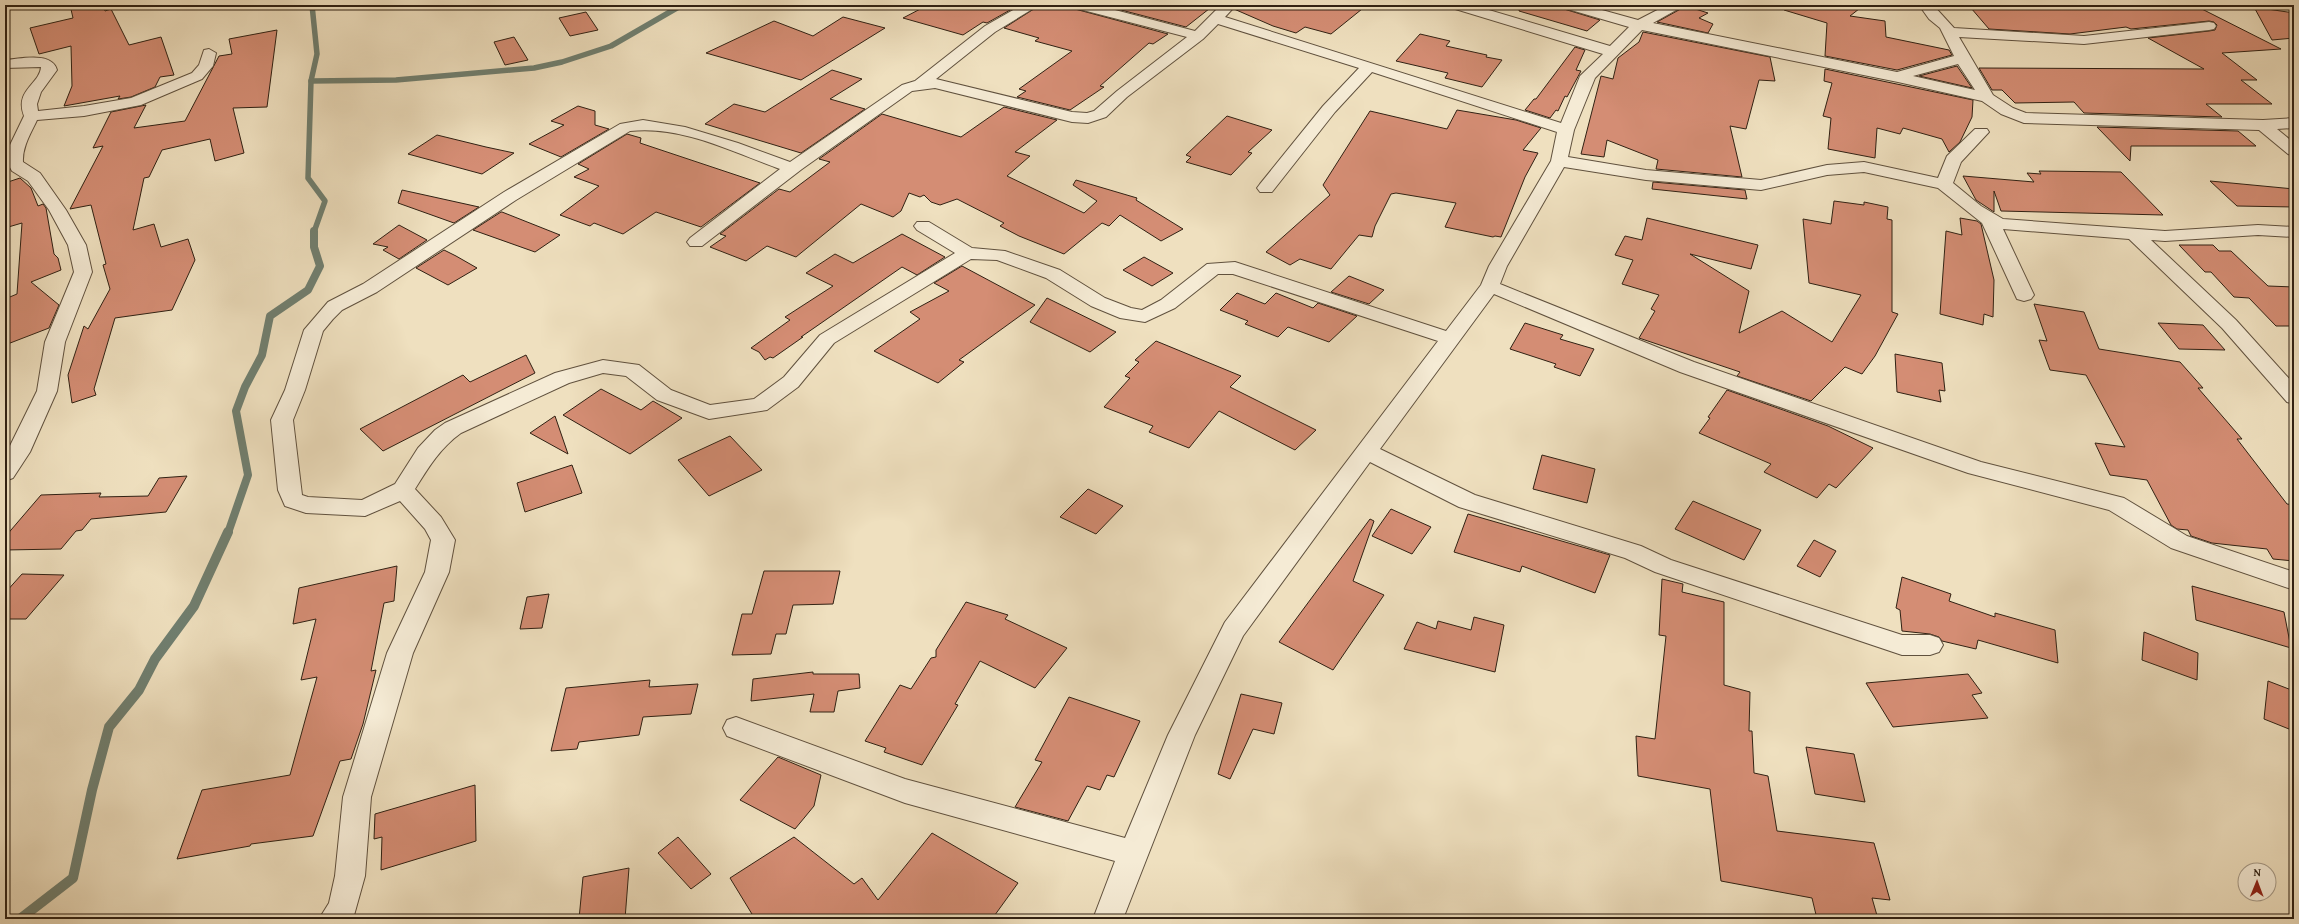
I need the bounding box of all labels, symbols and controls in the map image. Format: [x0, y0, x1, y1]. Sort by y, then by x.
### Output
north arrow [2237, 862, 2277, 902]
text: N [2253, 864, 2262, 880]

